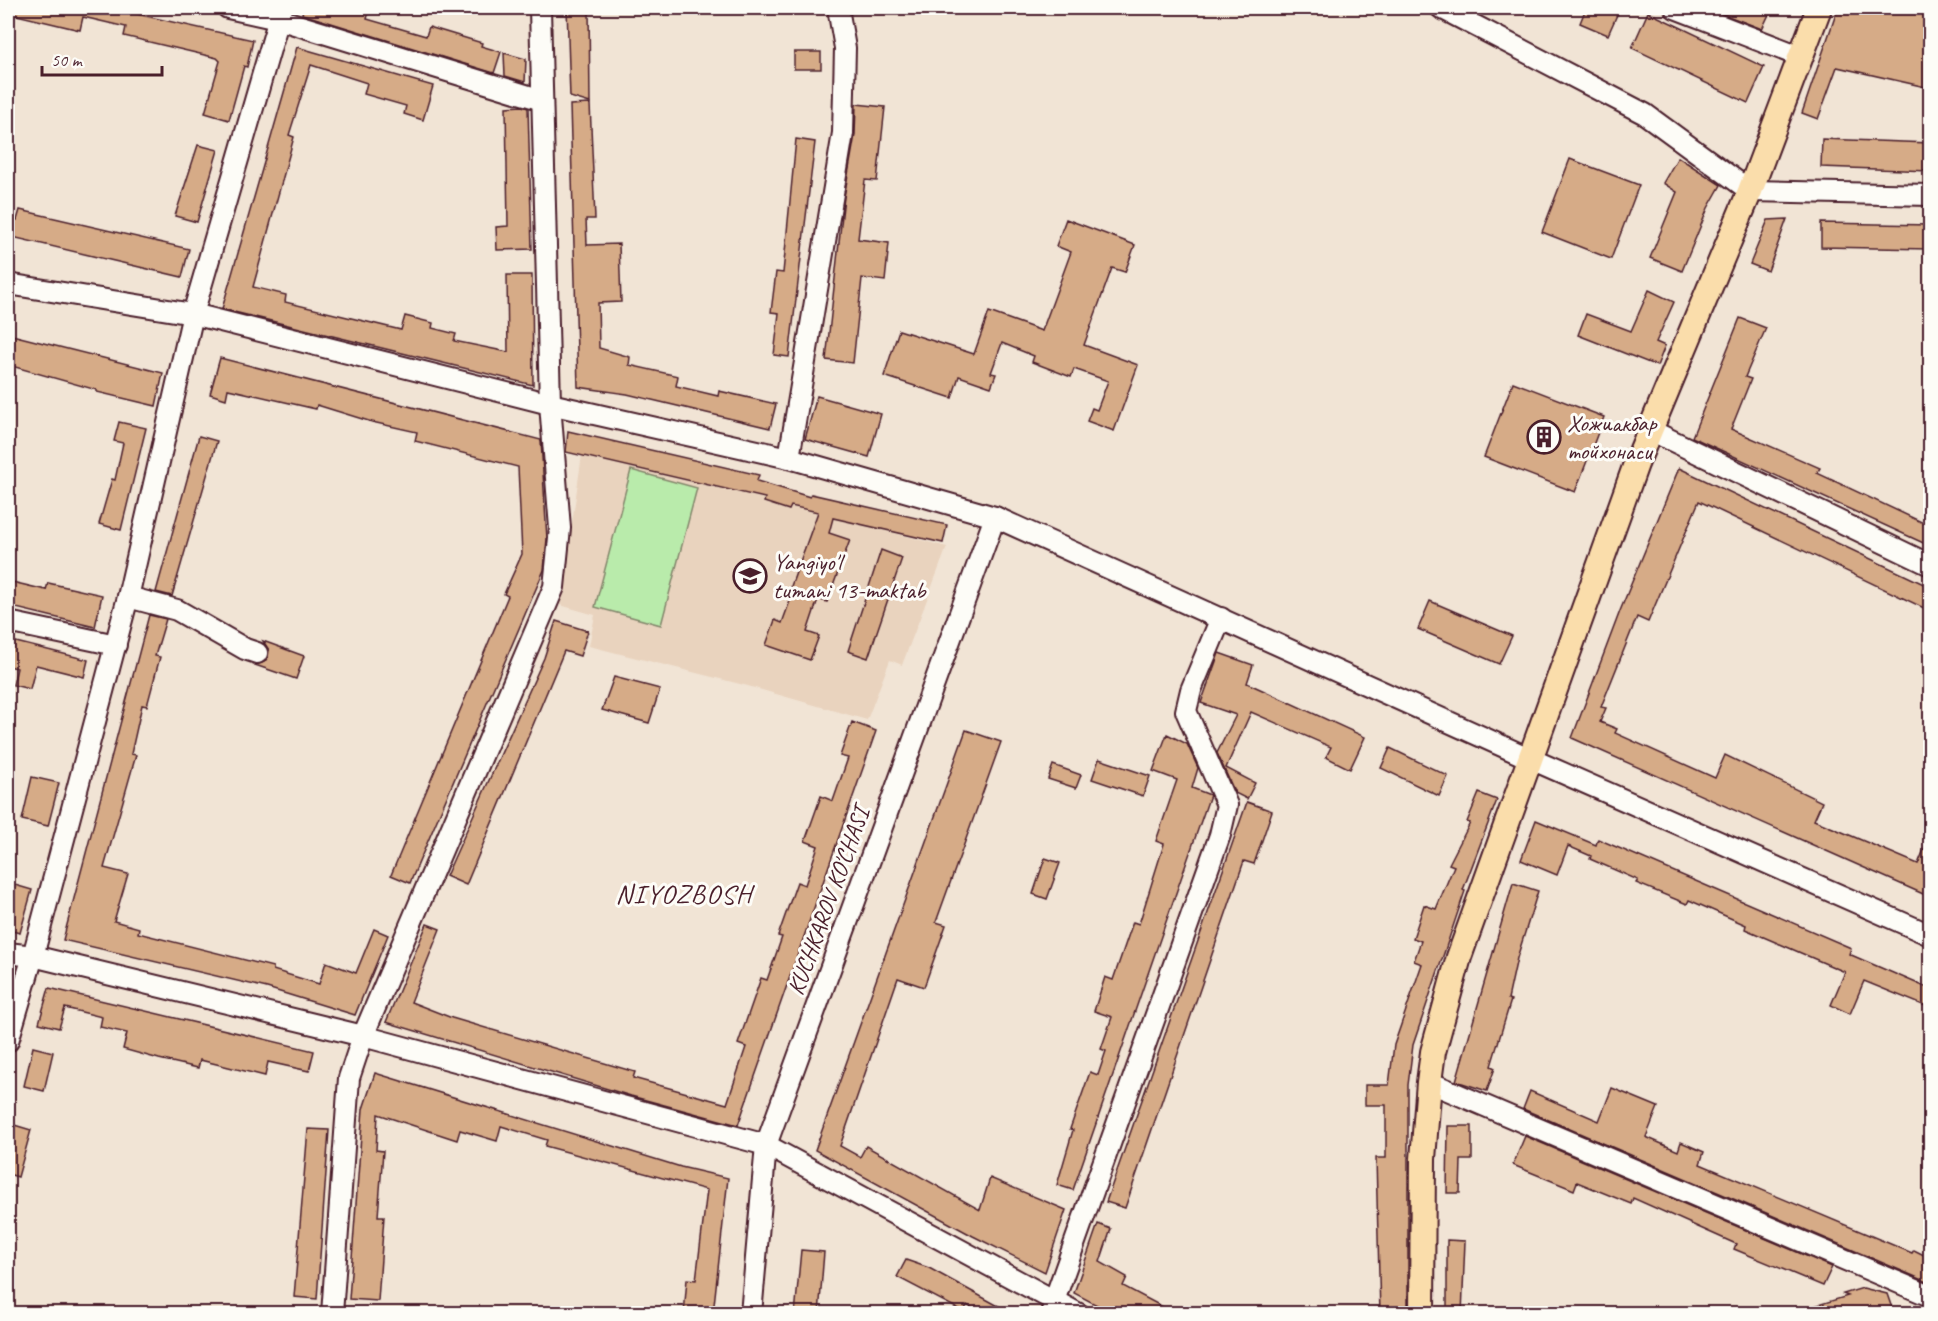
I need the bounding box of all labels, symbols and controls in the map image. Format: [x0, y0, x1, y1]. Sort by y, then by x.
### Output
scale bar [42, 39, 162, 77]
text: 50 m [51, 49, 84, 71]
place label: Хожиакбар тойхонаси [1567, 408, 1657, 466]
building icon: Хожиакбар тойхонаси [1526, 419, 1562, 455]
place label: Yangiyo'l tumani 13-maktab [773, 547, 927, 605]
school or university icon: Yangiyo'l tumani 13-maktab [732, 558, 768, 594]
street label: KUCHKAROV KO'CHASI [780, 798, 878, 999]
district label: NIYOZBOSH [616, 877, 756, 911]

